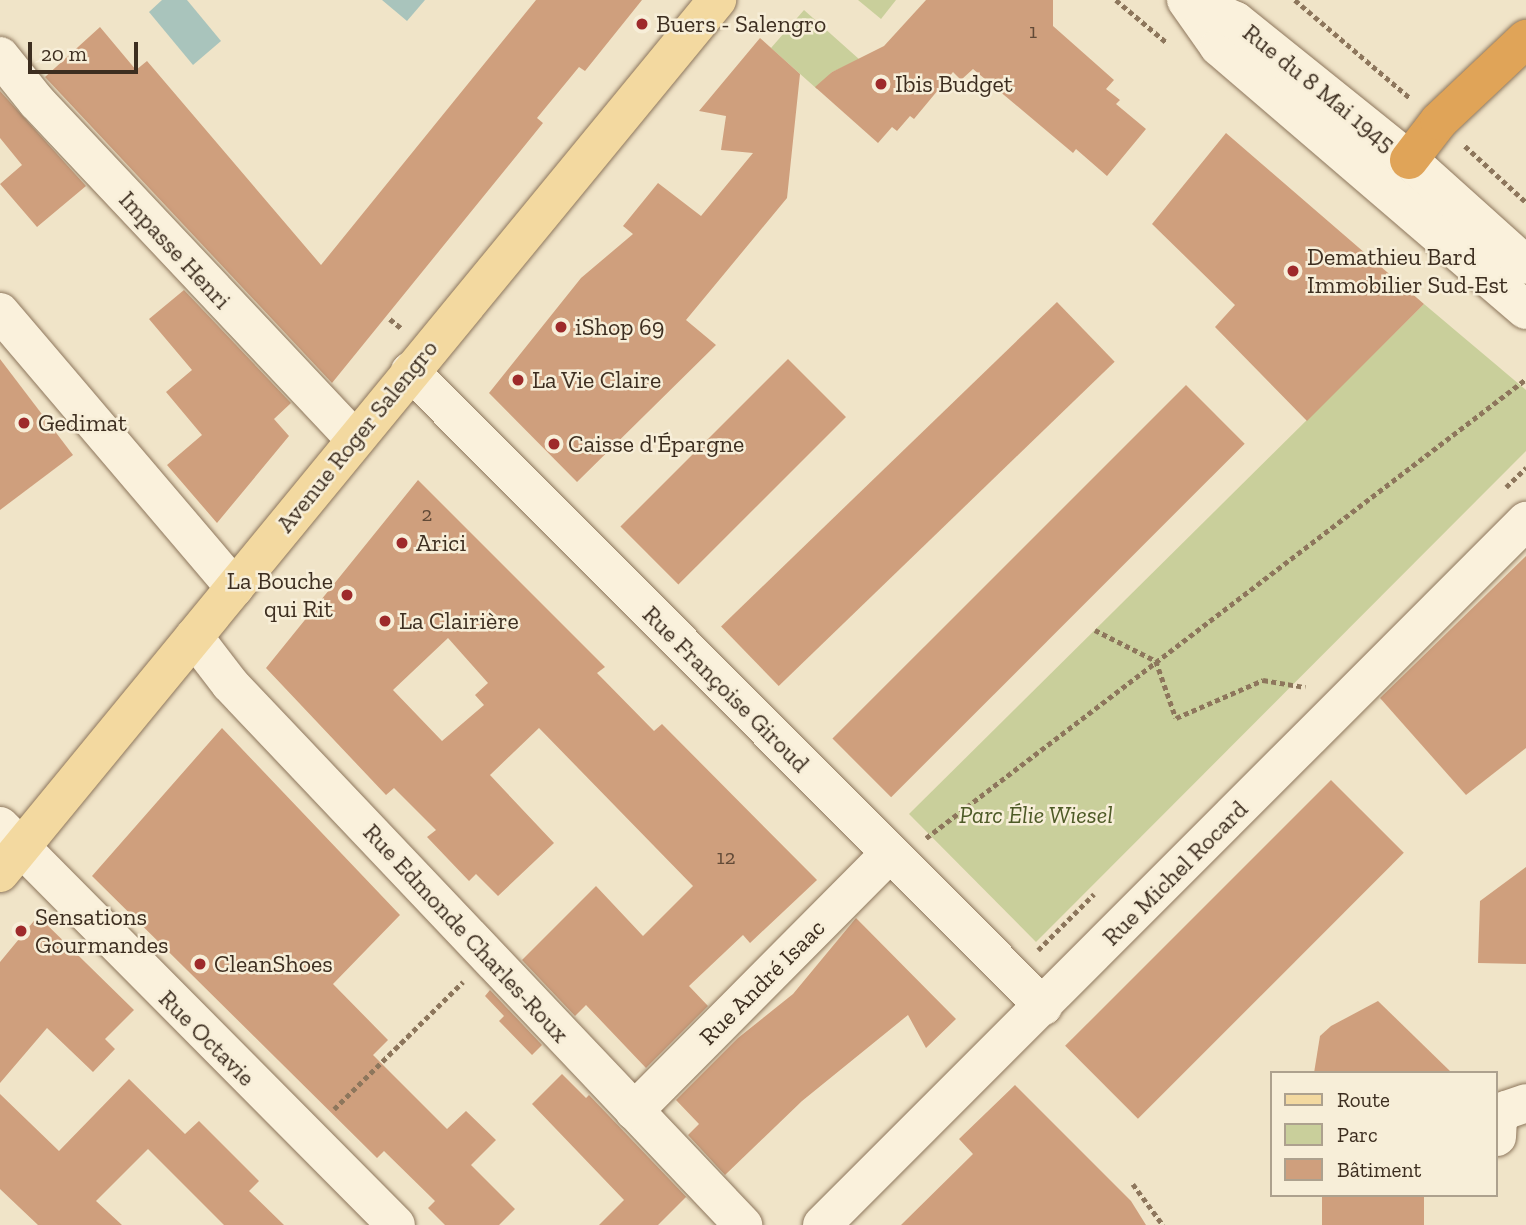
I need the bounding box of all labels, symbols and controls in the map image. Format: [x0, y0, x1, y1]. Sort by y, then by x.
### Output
place label: Buers - Salengro [656, 10, 826, 38]
marker: Buers - Salengro [634, 16, 650, 32]
house number: 1 [1029, 18, 1037, 44]
street label: Rue du 8 Mai 1945 [1237, 18, 1401, 158]
scale bar [32, 28, 142, 72]
text: 20 m [41, 41, 87, 66]
place label: Ibis Budget [895, 70, 1013, 98]
marker: Ibis Budget [873, 76, 889, 92]
street label: Impasse Henri [113, 185, 237, 315]
place label: Demathieu Bard Immobilier Sud-Est [1307, 243, 1508, 299]
marker: Demathieu Bard Immobilier Sud-Est [1285, 263, 1301, 279]
place label: iShop 69 [575, 313, 664, 341]
marker: iShop 69 [553, 319, 569, 335]
street label: Avenue Roger Salengro [270, 334, 444, 538]
place label: La Vie Claire [532, 366, 662, 394]
marker: La Vie Claire [510, 372, 526, 388]
place label: Gedimat [38, 409, 127, 437]
marker: Gedimat [16, 415, 32, 431]
place label: Caisse d'Épargne [568, 430, 744, 458]
marker: Caisse d'Épargne [546, 436, 562, 452]
house number: 2 [422, 501, 432, 527]
place label: Arici [416, 529, 466, 557]
marker: Arici [394, 535, 410, 551]
place label: La Bouche qui Rit [227, 567, 333, 623]
marker: La Bouche qui Rit [339, 587, 355, 603]
street label: Rue Françoise Giroud [637, 600, 815, 778]
place label: La Clairière [399, 607, 519, 635]
marker: La Clairière [377, 613, 393, 629]
street label: Rue Michel Rocard [1096, 794, 1254, 952]
park label: Parc Élie Wiesel [959, 801, 1113, 829]
street label: Rue Edmonde Charles-Roux [357, 818, 575, 1048]
house number: 12 [717, 844, 735, 870]
place label: Sensations Gourmandes [35, 903, 168, 959]
street label: Rue André Isaac [693, 913, 831, 1051]
marker: Sensations Gourmandes [13, 923, 29, 939]
place label: CleanShoes [214, 950, 333, 978]
marker: CleanShoes [192, 956, 208, 972]
street label: Rue Octavie [153, 984, 261, 1092]
legend [1270, 1071, 1498, 1197]
text: Route [1337, 1087, 1390, 1112]
text: Parc [1337, 1122, 1378, 1147]
text: Bâtiment [1337, 1157, 1421, 1182]

